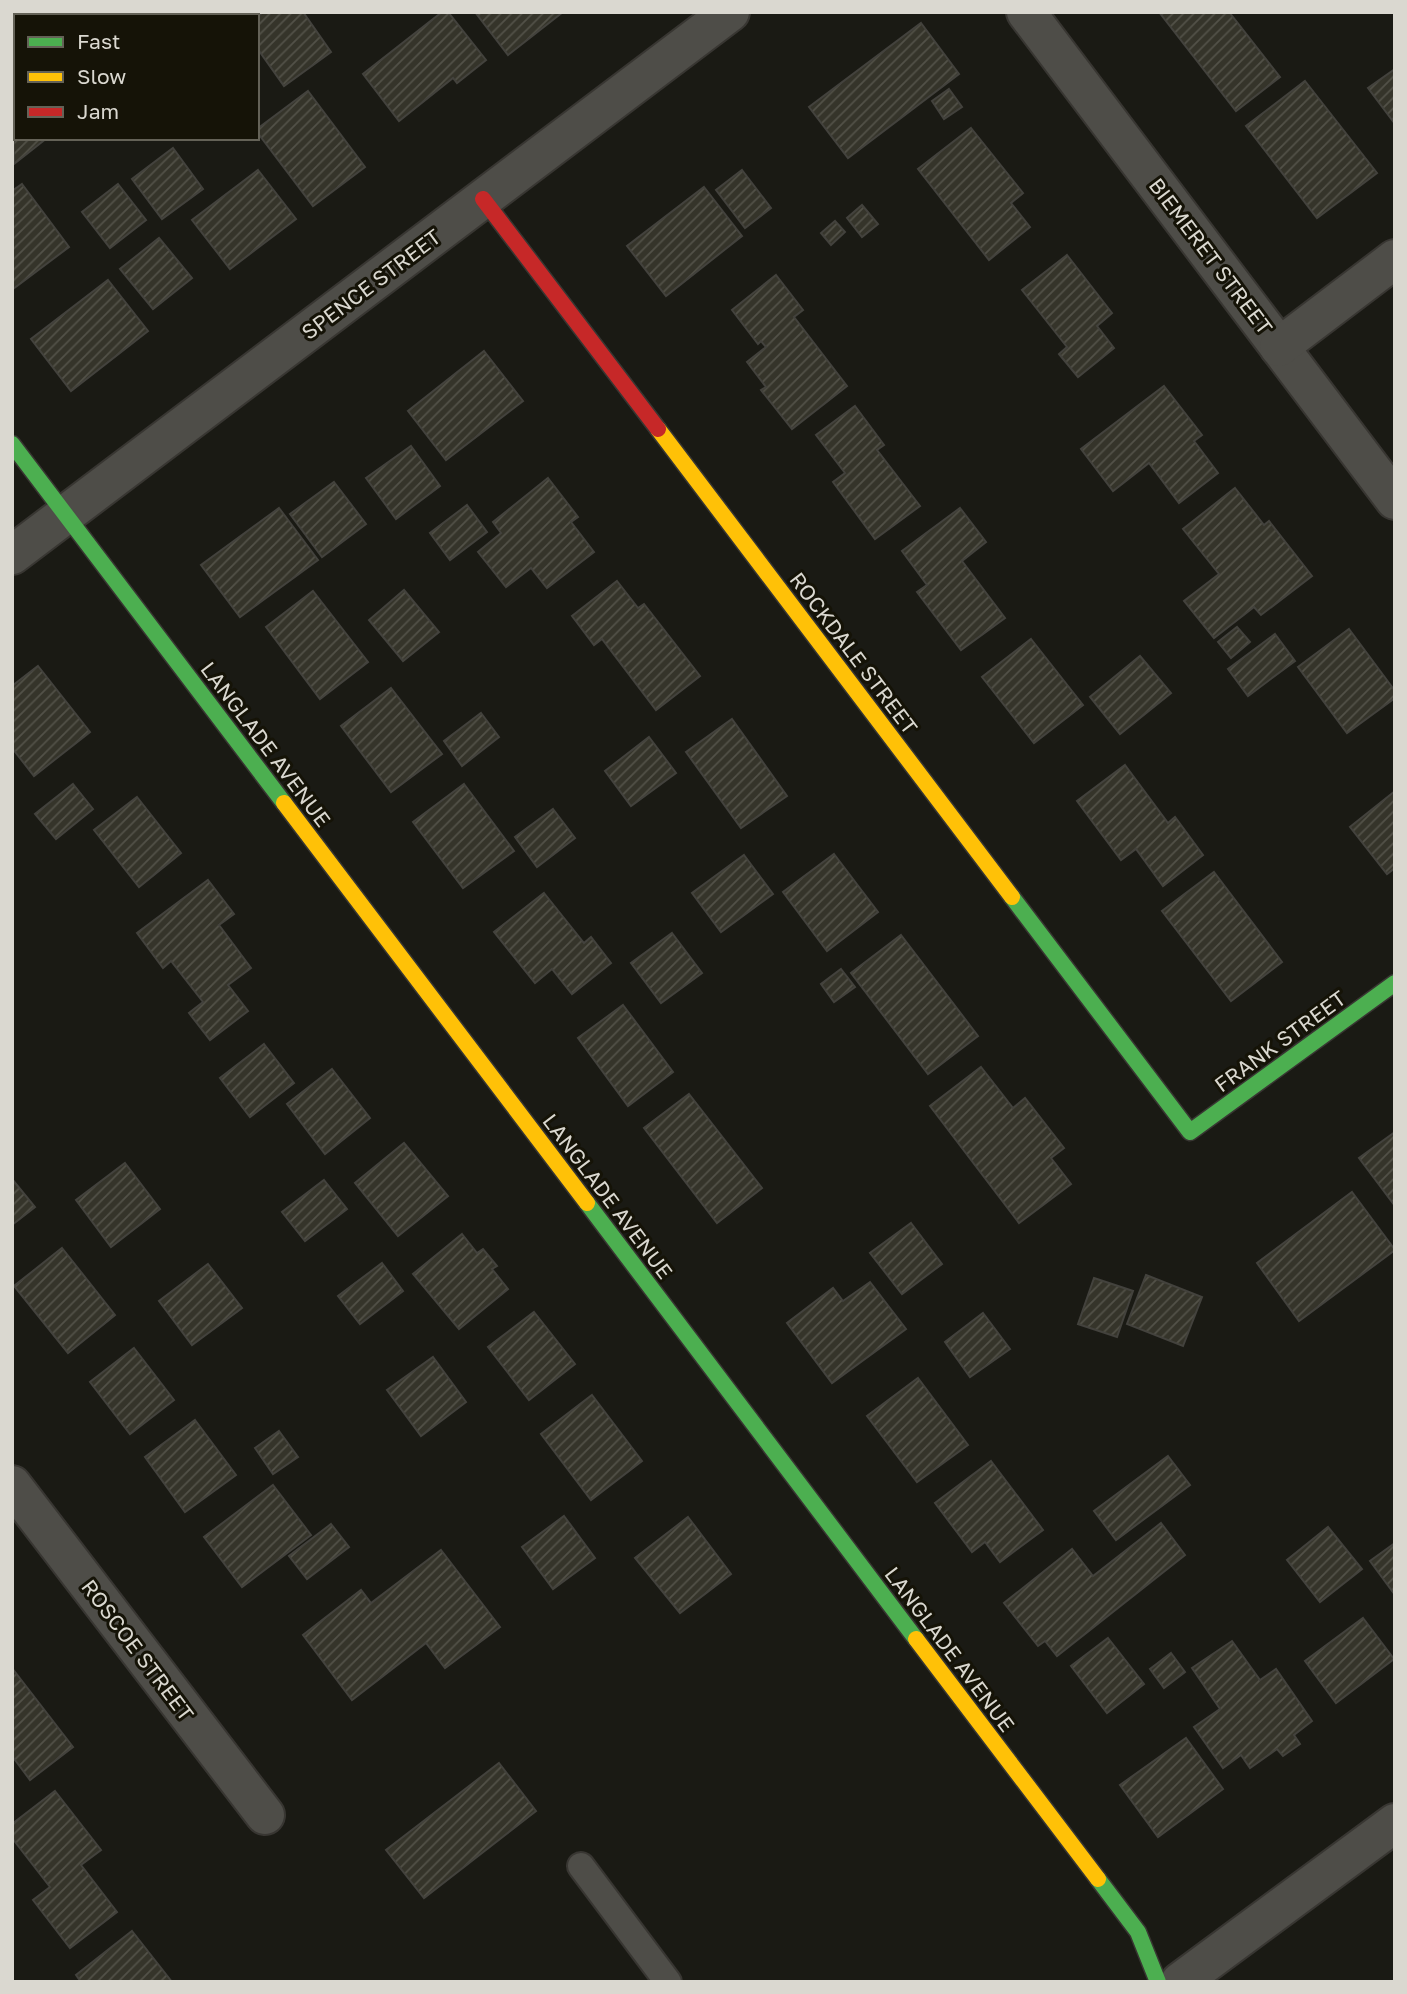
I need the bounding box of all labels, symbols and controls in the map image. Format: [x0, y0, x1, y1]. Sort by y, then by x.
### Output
legend [14, 14, 259, 140]
text: Fast [77, 28, 120, 54]
text: Slow [77, 63, 126, 89]
text: Jam [77, 98, 119, 124]
street label: BIEMERET STREET [1144, 173, 1278, 339]
street label: SPENCE STREET [296, 223, 446, 345]
street label: ROCKDALE STREET [785, 567, 923, 739]
street label: LANGLADE AVENUE [195, 656, 337, 832]
street label: FRANK STREET [1209, 985, 1351, 1097]
street label: LANGLADE AVENUE [537, 1108, 679, 1284]
street label: LANGLADE AVENUE [879, 1561, 1021, 1737]
street label: ROSCOE STREET [76, 1574, 200, 1726]

